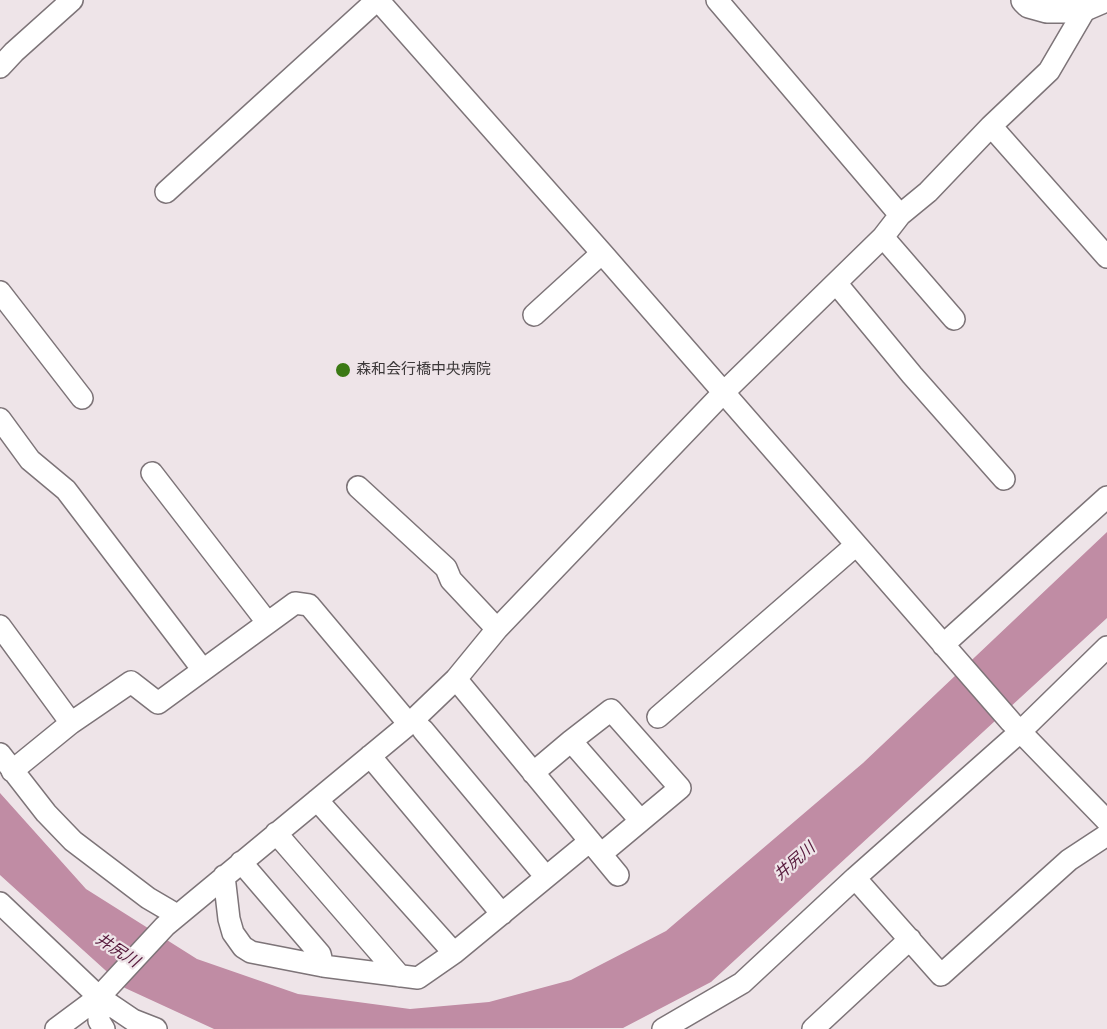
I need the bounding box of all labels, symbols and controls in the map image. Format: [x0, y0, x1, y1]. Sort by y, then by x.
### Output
marker: 森和会行橋中央病院 [334, 361, 352, 379]
place label: 森和会行橋中央病院 [356, 361, 491, 379]
water label: 井尻川 [771, 839, 819, 885]
water label: 井尻川 [92, 930, 142, 972]

